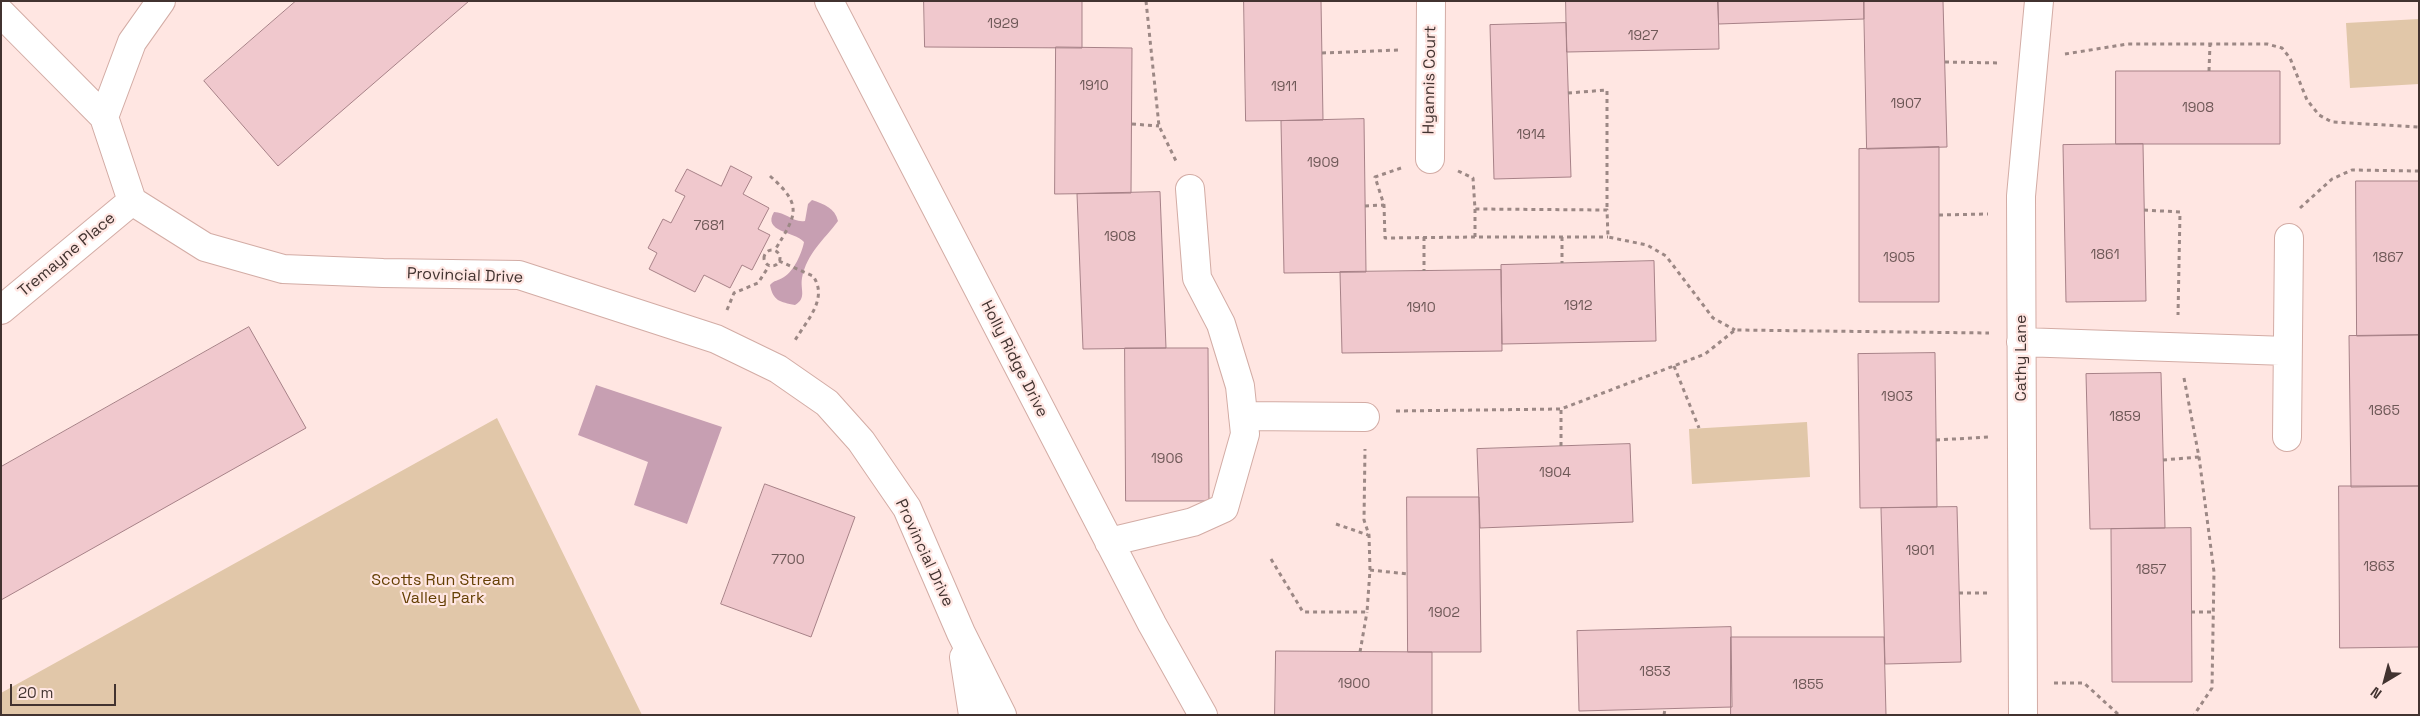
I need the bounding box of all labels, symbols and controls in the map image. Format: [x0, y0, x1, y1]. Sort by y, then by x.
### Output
house number: 1929 [987, 16, 1019, 32]
street label: Hyannis Court [1419, 25, 1441, 135]
house number: 1927 [1628, 28, 1658, 44]
house number: 1910 [1079, 78, 1109, 94]
house number: 1911 [1271, 79, 1297, 95]
house number: 1907 [1890, 96, 1922, 112]
house number: 1908 [2182, 100, 2214, 116]
house number: 1914 [1516, 127, 1546, 143]
house number: 1909 [1307, 155, 1339, 171]
street label: Tremayne Place [15, 209, 119, 301]
house number: 7681 [694, 218, 724, 234]
house number: 1908 [1104, 229, 1136, 245]
house number: 1861 [2091, 247, 2119, 263]
house number: 1905 [1883, 250, 1915, 266]
house number: 1867 [2373, 250, 2403, 266]
street label: Provincial Drive [407, 264, 523, 288]
street label: Holly Ridge Drive [976, 297, 1052, 421]
house number: 1912 [1564, 298, 1592, 314]
house number: 1910 [1406, 300, 1436, 316]
street label: Cathy Lane [2012, 314, 2032, 402]
house number: 1903 [1881, 389, 1913, 405]
house number: 1865 [2368, 403, 2400, 419]
house number: 1859 [2109, 409, 2141, 425]
house number: 1906 [1151, 451, 1183, 467]
house number: 1904 [1539, 465, 1571, 481]
street label: Provincial Drive [891, 496, 957, 610]
house number: 1901 [1905, 543, 1935, 559]
house number: 7700 [771, 552, 805, 568]
house number: 1863 [2363, 559, 2395, 575]
house number: 1857 [2136, 562, 2166, 578]
park label: Scotts Run Stream Valley Park [371, 571, 515, 609]
house number: 1902 [1428, 605, 1460, 621]
north arrow [2360, 656, 2410, 706]
house number: 1853 [1639, 664, 1671, 680]
scale bar [12, 674, 119, 706]
house number: 1900 [1338, 676, 1370, 692]
house number: 1855 [1792, 677, 1824, 693]
text: 20 m [18, 683, 53, 702]
text: N [2367, 683, 2385, 703]

